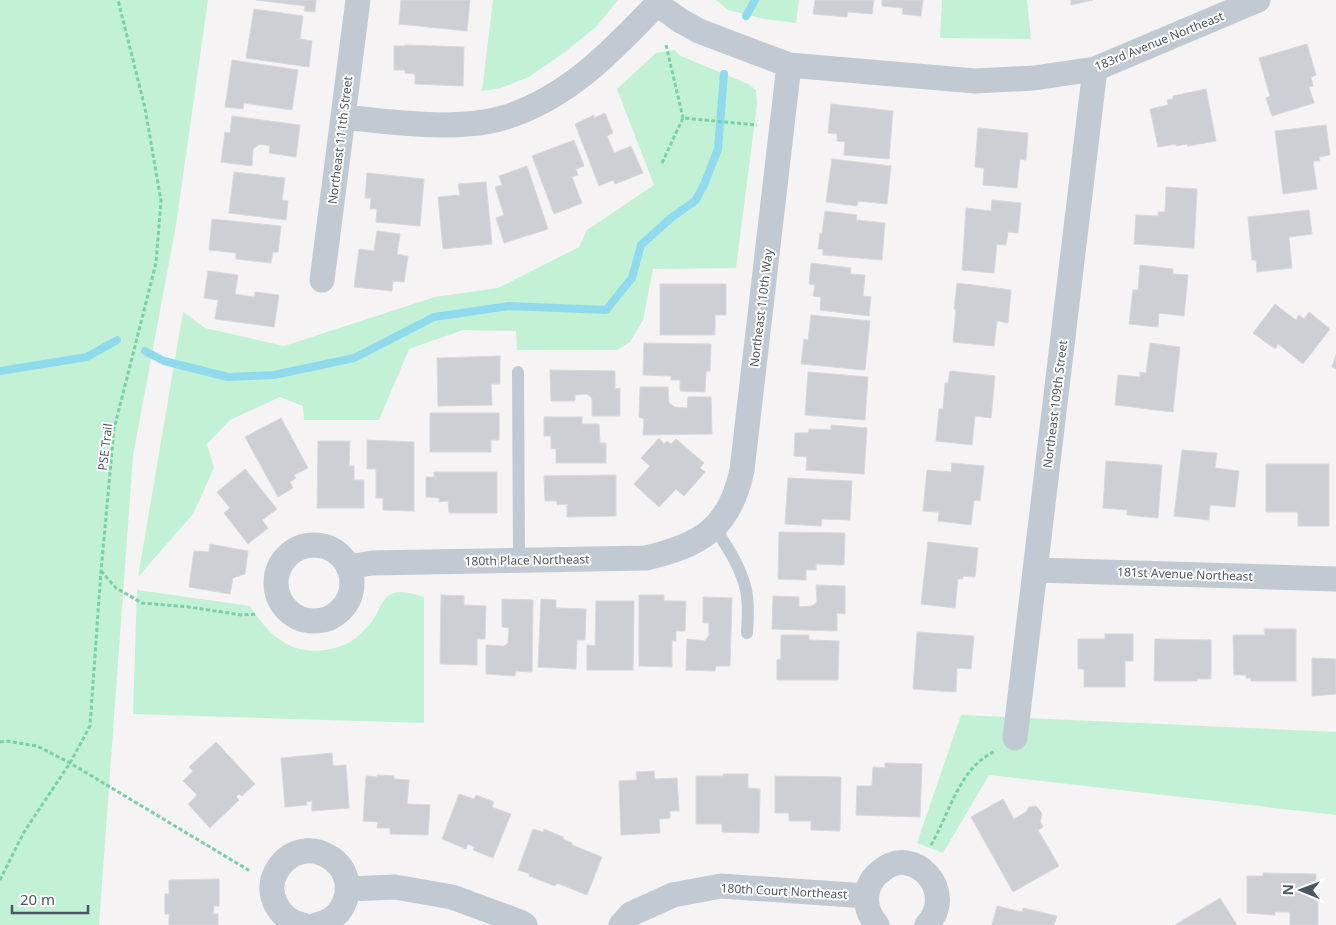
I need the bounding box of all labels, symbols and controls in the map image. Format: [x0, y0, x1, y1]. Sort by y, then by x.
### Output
street label: 183rd Avenue Northeast [1092, 7, 1227, 75]
street label: Northeast 111th Street [324, 74, 356, 205]
street label: Northeast 110th Way [745, 247, 777, 368]
street label: Northeast 109th Street [1039, 338, 1071, 469]
street label: PSE Trail [94, 422, 116, 472]
street label: 180th Place Northeast [464, 550, 590, 570]
street label: 181st Avenue Northeast [1117, 563, 1254, 585]
north arrow [1276, 865, 1326, 915]
street label: 180th Court Northeast [720, 879, 848, 903]
scale bar [12, 882, 89, 914]
text: N [1278, 884, 1297, 896]
text: 20 m [20, 889, 55, 909]

